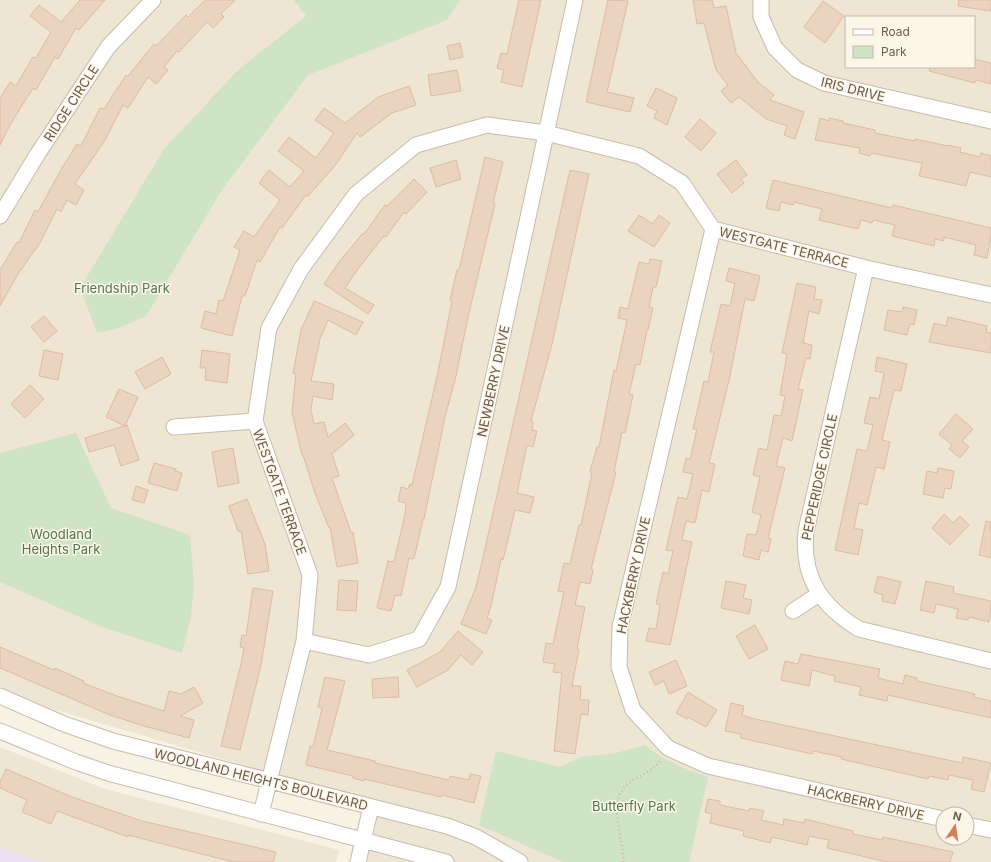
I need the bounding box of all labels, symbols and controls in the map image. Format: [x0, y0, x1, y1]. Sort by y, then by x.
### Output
legend [845, 16, 975, 68]
text: Road [881, 24, 910, 39]
text: Park [881, 44, 907, 59]
street label: RIDGE CIRCLE [40, 62, 102, 144]
street label: IRIS DRIVE [819, 73, 887, 105]
street label: WESTGATE TERRACE [718, 223, 850, 271]
park label: Friendship Park [74, 280, 170, 296]
street label: NEWBERRY DRIVE [473, 324, 513, 438]
street label: PEPPERIDGE CIRCLE [798, 412, 840, 542]
street label: WESTGATE TERRACE [250, 427, 310, 557]
street label: HACKBERRY DRIVE [613, 515, 653, 635]
park label: Woodland Heights Park [22, 526, 100, 557]
street label: WOODLAND HEIGHTS BOULEVARD [152, 745, 370, 813]
street label: HACKBERRY DRIVE [806, 781, 926, 823]
park label: Butterfly Park [592, 798, 676, 814]
north arrow [935, 806, 975, 846]
text: N [952, 808, 963, 824]

